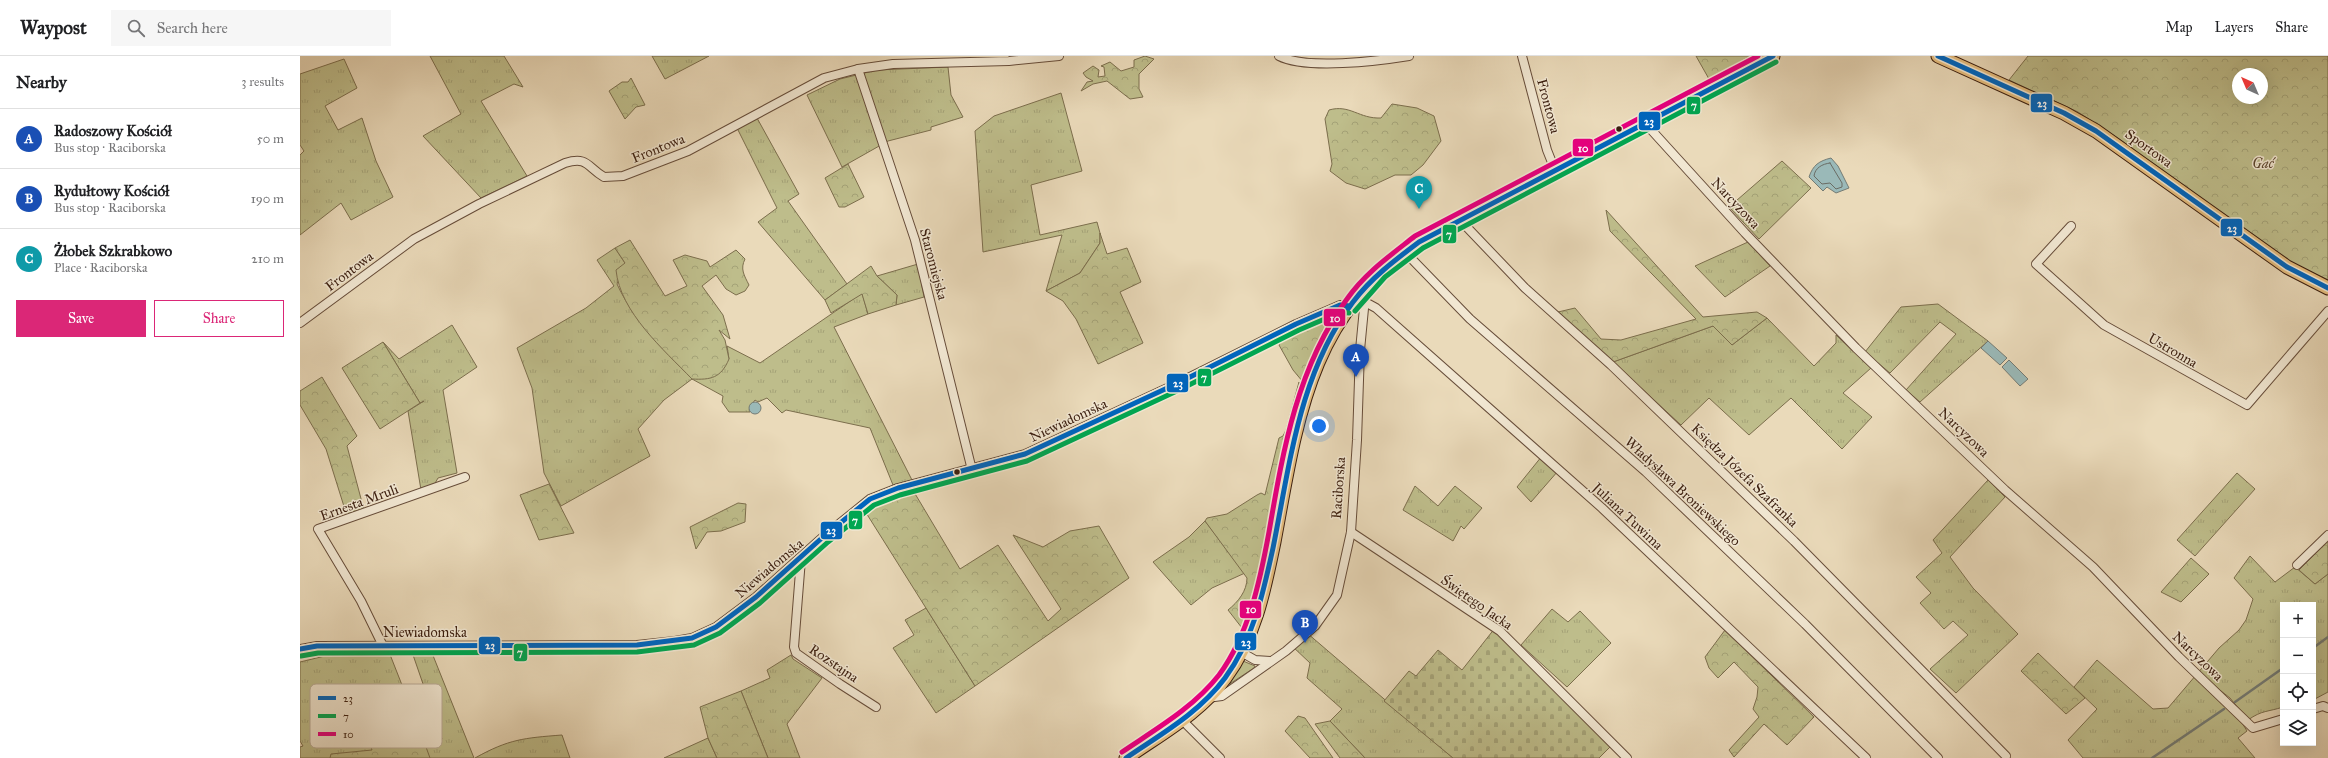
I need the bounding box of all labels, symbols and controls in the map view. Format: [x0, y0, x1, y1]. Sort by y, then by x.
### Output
search box [111, 10, 391, 46]
text: Waypost [20, 16, 87, 39]
icon: search [125, 17, 147, 39]
text: Search here [157, 19, 228, 37]
text: Map [2165, 19, 2193, 36]
text: Layers [2215, 19, 2253, 36]
text: Share [2275, 19, 2308, 36]
north arrow [2232, 68, 2268, 104]
text: Nearby [16, 72, 67, 93]
text: 3 results [241, 74, 284, 90]
street label: Frontowa [1533, 77, 1564, 135]
line badge: 23 [2030, 93, 2053, 113]
line badge: 7 [1686, 96, 1701, 115]
text: 23 [2037, 97, 2047, 111]
text: 7 [1691, 99, 1697, 112]
line badge: 23 [1638, 111, 1661, 131]
text: 23 [1644, 115, 1654, 129]
text: Radoszowy Kościół [54, 122, 172, 140]
unlabelled marker [1614, 124, 1624, 134]
street label: Sportowa [2122, 126, 2176, 171]
street label: Frontowa [629, 130, 687, 167]
text: A [25, 131, 33, 147]
text: 50 m [257, 131, 284, 147]
line badge: 10 [1572, 138, 1594, 157]
text: Bus stop · Raciborska [54, 140, 166, 156]
text: 10 [1578, 142, 1589, 155]
park label: Gać [2252, 155, 2277, 172]
street label: Narcyzowa [1708, 174, 1764, 233]
pin: C [1406, 176, 1432, 209]
text: Rydułtowy Kościół [54, 182, 169, 200]
text: B [25, 191, 33, 207]
text: 190 m [251, 191, 284, 207]
text: Bus stop · Raciborska [54, 200, 166, 216]
line badge: 23 [2220, 218, 2243, 237]
text: 23 [2227, 222, 2237, 236]
line badge: 7 [1442, 224, 1457, 244]
street label: Staromiejska [916, 226, 951, 302]
text: 7 [1446, 228, 1452, 241]
text: Żłobek Szkrabkowo [54, 242, 172, 260]
street label: Frontowa [322, 248, 377, 295]
text: C [25, 251, 33, 267]
text: 210 m [251, 251, 284, 267]
text: Place · Raciborska [54, 260, 147, 276]
button: Save [16, 300, 146, 337]
button: Share [154, 300, 284, 337]
line badge: 10 [1323, 308, 1346, 327]
text: 10 [1330, 312, 1341, 325]
street label: Ustronna [2145, 330, 2201, 371]
pin: A [1343, 344, 1369, 377]
line badge: 7 [1197, 368, 1212, 387]
text: 7 [1201, 371, 1207, 384]
line badge: 23 [1166, 373, 1189, 393]
text: 23 [1173, 377, 1183, 391]
street label: Niewiadomska [1027, 395, 1110, 446]
street label: Narcyzowa [1935, 404, 1993, 461]
your location [1309, 416, 1329, 436]
street label: Księdza Józefa Szafranka [1687, 420, 1802, 532]
street label: Władysława Broniewskiego [1621, 433, 1744, 550]
street label: Raciborska [1328, 456, 1349, 520]
unlabelled marker [952, 467, 962, 477]
street label: Juliana Tuwima [1587, 478, 1667, 554]
street label: Ernesta Mruli [317, 480, 401, 525]
line badge: 7 [848, 510, 863, 530]
text: 7 [852, 514, 858, 527]
line badge: 23 [820, 521, 843, 540]
text: 23 [826, 524, 836, 538]
street label: Niewiadomska [732, 535, 807, 602]
street label: Świętego Jacka [1437, 570, 1517, 634]
line badge: 10 [1239, 600, 1262, 619]
map controls [2280, 602, 2316, 746]
button: + [2280, 602, 2316, 638]
text: 10 [1246, 603, 1257, 616]
pin: B [1292, 610, 1318, 643]
street label: Niewiadomska [383, 624, 467, 641]
street label: Narcyzowa [2169, 628, 2227, 685]
line badge: 23 [1234, 632, 1257, 651]
line badge: 23 [478, 636, 501, 655]
text: 23 [1241, 636, 1251, 650]
button: − [2280, 638, 2316, 674]
text: 23 [485, 639, 495, 653]
street label: Rozstajna [806, 641, 862, 686]
line badge: 7 [513, 643, 528, 662]
text: 7 [517, 646, 523, 659]
button: locate [2280, 674, 2316, 710]
legend [310, 684, 442, 748]
text: 23 [343, 692, 353, 705]
text: 7 [343, 710, 349, 723]
button: layers [2280, 710, 2316, 746]
text: 10 [343, 728, 354, 741]

